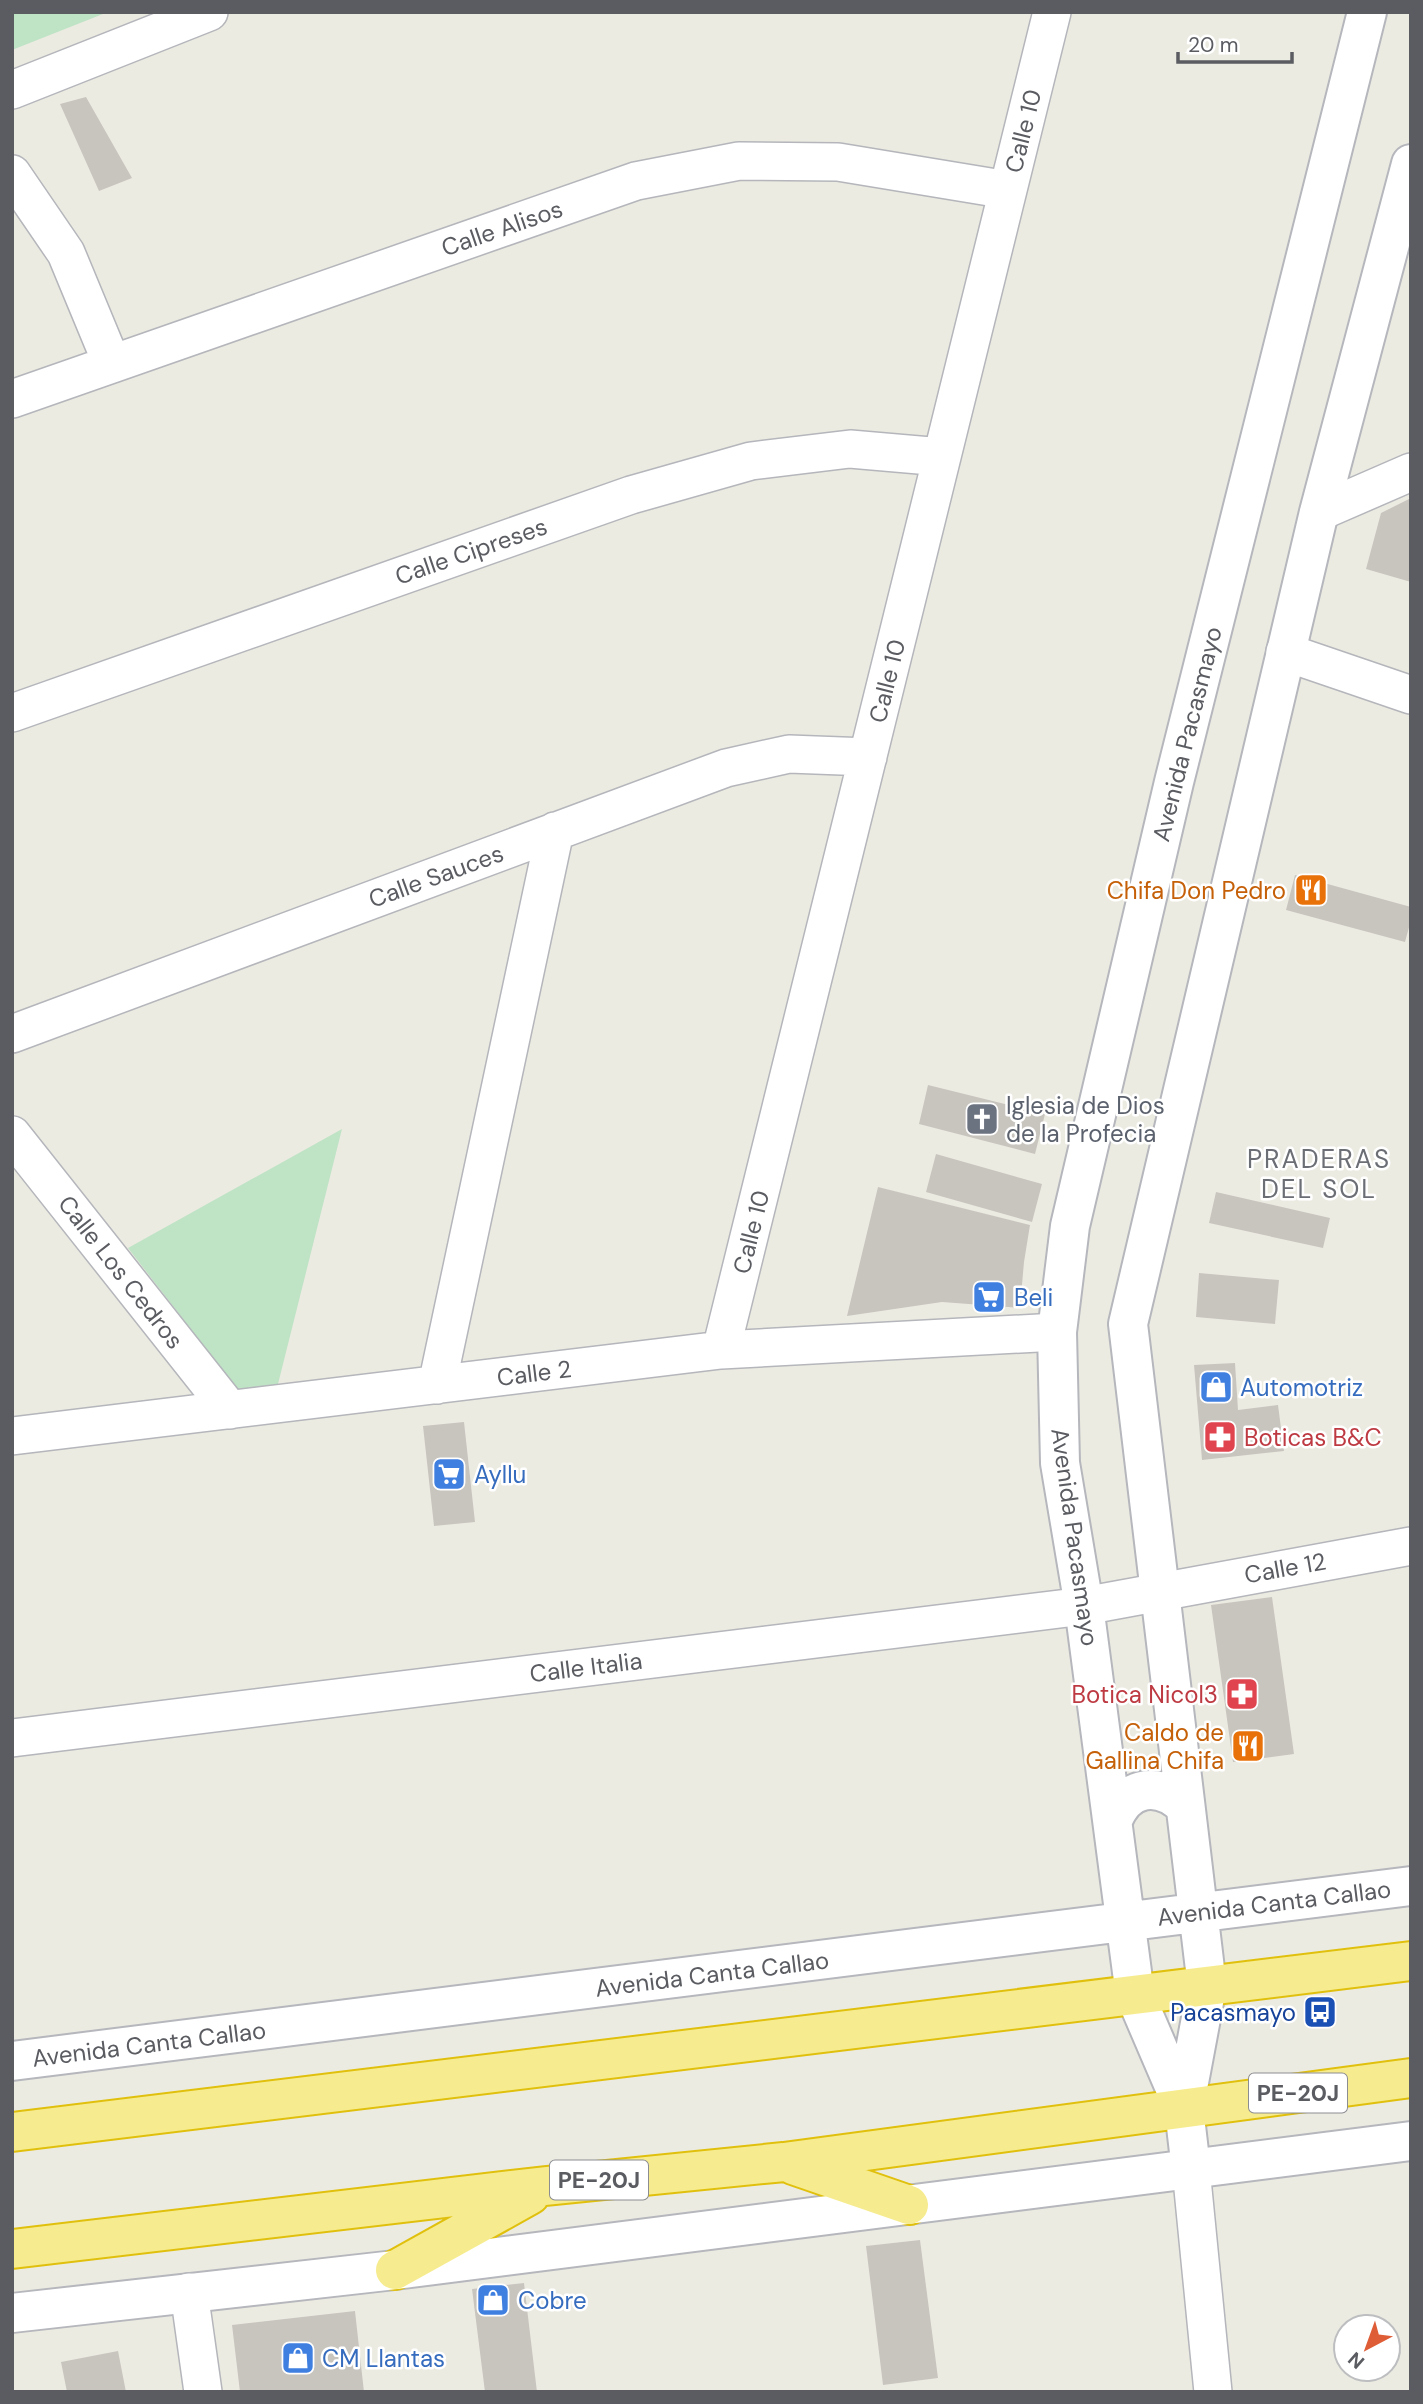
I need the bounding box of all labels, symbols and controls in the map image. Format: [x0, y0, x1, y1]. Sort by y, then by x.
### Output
scale bar [1178, 21, 1292, 65]
text: 20 m [1188, 31, 1239, 59]
street label: Calle 10 [998, 86, 1048, 176]
street label: Calle Alisos [437, 193, 567, 263]
street label: Calle Cipreses [391, 510, 551, 592]
street label: Avenida Pacasmayo [1145, 623, 1229, 845]
street label: Calle 10 [862, 636, 912, 726]
street label: Calle Sauces [364, 837, 508, 915]
restaurant icon: Chifa Don Pedro [1292, 871, 1330, 909]
place label: Chifa Don Pedro [1107, 875, 1286, 906]
place label: Iglesia de Dios de la Profecia [1006, 1090, 1165, 1149]
church icon: Iglesia de Dios de la Profecia [963, 1100, 1001, 1138]
district label: PRADERAS DEL SOL [1247, 1142, 1391, 1206]
street label: Calle 10 [726, 1187, 776, 1277]
street label: Calle Los Cedros [51, 1189, 191, 1355]
supermarket icon: Beli [970, 1278, 1008, 1316]
place label: Beli [1014, 1282, 1053, 1313]
street label: Calle 2 [495, 1353, 573, 1393]
shop icon: Automotriz [1197, 1368, 1235, 1406]
place label: Automotriz [1240, 1372, 1363, 1403]
pharmacy icon: Boticas B&C [1201, 1418, 1239, 1456]
place label: Boticas B&C [1244, 1422, 1382, 1453]
street label: Avenida Pacasmayo [1044, 1426, 1106, 1648]
supermarket icon: Ayllu [430, 1455, 468, 1493]
place label: Ayllu [474, 1459, 526, 1490]
street label: Calle 12 [1242, 1546, 1328, 1590]
street label: Calle Italia [528, 1645, 644, 1689]
pharmacy icon: Botica Nicol3 [1223, 1675, 1261, 1713]
place label: Botica Nicol3 [1072, 1679, 1218, 1710]
place label: Caldo de Gallina Chifa [1086, 1717, 1224, 1776]
restaurant icon: Caldo de Gallina Chifa [1229, 1727, 1267, 1765]
street label: Avenida Canta Callao [1155, 1873, 1393, 1933]
street label: Avenida Canta Callao [593, 1944, 831, 2004]
bus stop icon: Pacasmayo [1301, 1993, 1339, 2031]
place label: Pacasmayo [1170, 1997, 1296, 2028]
street label: Avenida Canta Callao [30, 2014, 268, 2074]
road number: PE-20J [1249, 2074, 1347, 2112]
road number: PE-20J [550, 2160, 648, 2200]
shop icon: Cobre [474, 2281, 512, 2319]
place label: Cobre [518, 2285, 587, 2316]
north arrow [1332, 2313, 1402, 2383]
shop icon: CM Llantas [279, 2339, 317, 2377]
place label: CM Llantas [322, 2343, 445, 2374]
text: N [1343, 2346, 1370, 2374]

